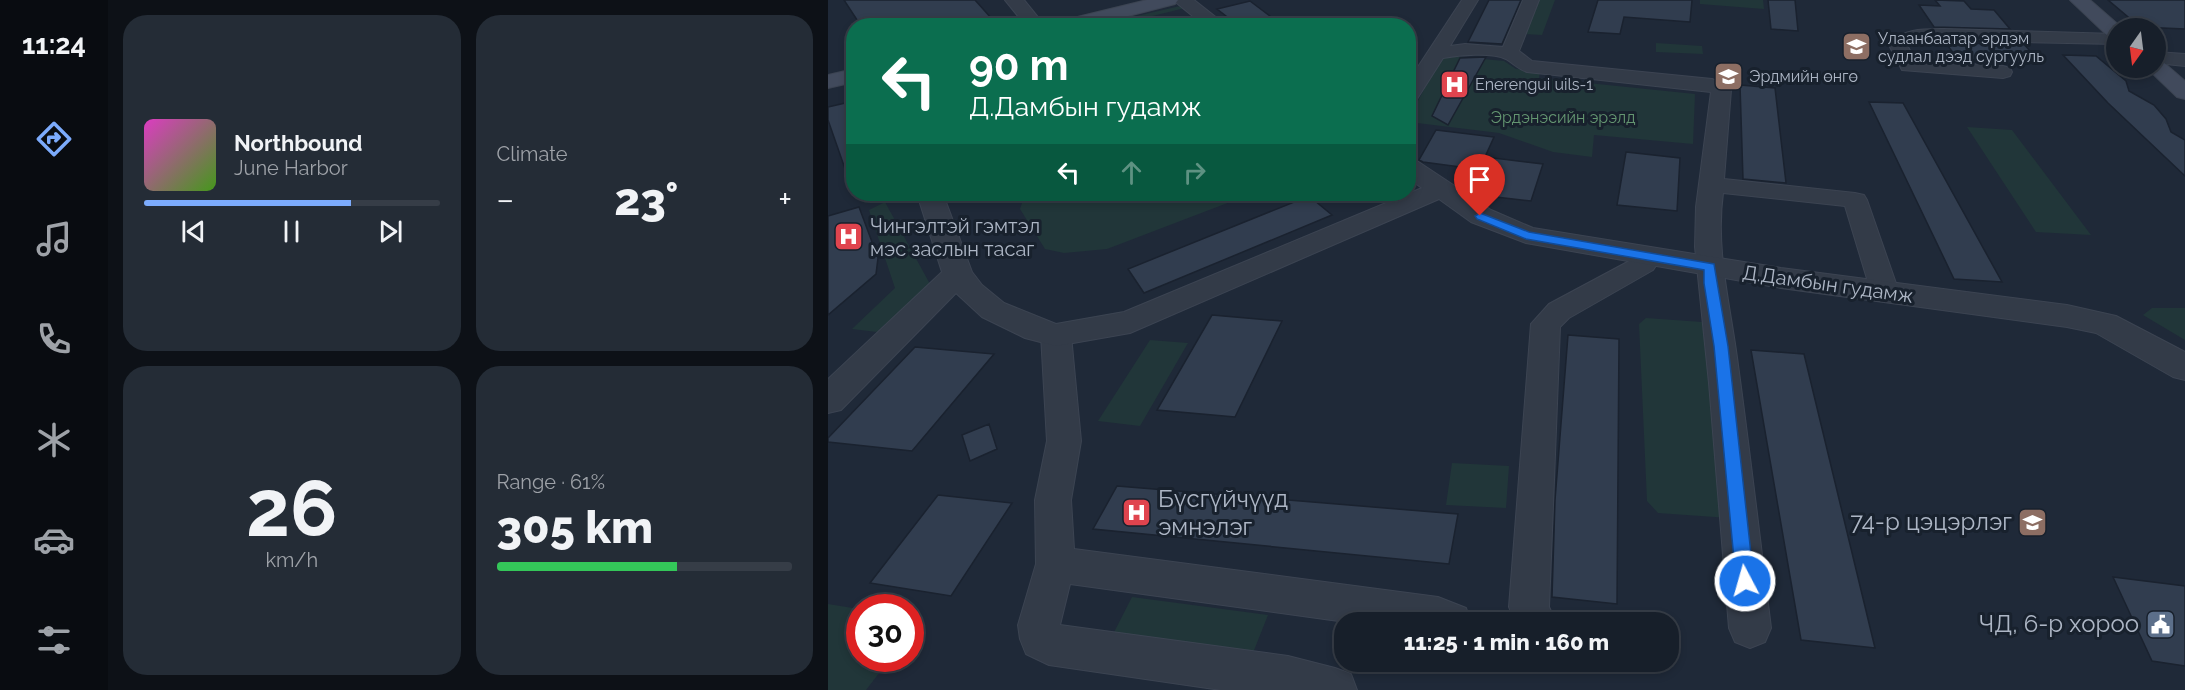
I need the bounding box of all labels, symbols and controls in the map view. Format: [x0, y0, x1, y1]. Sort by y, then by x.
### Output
north arrow [2106, 18, 2166, 78]
map controls [2106, 18, 2166, 78]
text: 11:24 [22, 29, 86, 60]
place label: Улаанбаатар эрдэм судлал дээд сургууль [1878, 29, 2044, 66]
school or university icon: Улаанбаатар эрдэм судлал дээд сургууль [1841, 31, 1873, 63]
text: 90 m [969, 41, 1069, 90]
icon: left [870, 42, 948, 120]
school or university icon: Эрдмийн өнгө [1712, 60, 1744, 92]
place label: Эрдмийн өнгө [1749, 67, 1858, 86]
hospital icon: Enerengui uils-1 [1438, 68, 1470, 100]
place label: Enerengui uils-1 [1475, 75, 1593, 94]
text: Д.Дамбын гудамж [969, 91, 1202, 122]
park label: Эрдэнэсийн эрэлд [1491, 108, 1635, 127]
icon: directions [33, 118, 75, 160]
text: Northbound [234, 130, 363, 156]
text: Climate [497, 142, 568, 166]
pin [1454, 154, 1505, 216]
text: June Harbor [234, 156, 348, 180]
icon: left [1052, 156, 1085, 189]
icon: ahead [1115, 156, 1148, 189]
icon: right [1178, 156, 1211, 189]
icon: arrive [1463, 163, 1496, 196]
text: 23° [614, 173, 678, 226]
text: − [497, 180, 514, 219]
text: + [778, 180, 792, 219]
place label: Чингэлтэй гэмтэл мэс заслын тасаг [870, 214, 1040, 261]
icon: previous [177, 215, 210, 248]
icon: pause [275, 215, 308, 248]
icon: next [374, 215, 407, 248]
icon: music [33, 218, 75, 260]
hospital icon: Чингэлтэй гэмтэл мэс заслын тасаг [833, 221, 865, 253]
street label: Д.Дамбын гудамж [1741, 260, 1915, 308]
icon: phone [33, 318, 75, 360]
icon: climate [33, 419, 75, 461]
text: 26 [246, 463, 337, 554]
text: Range · 61% [497, 470, 605, 494]
place label: Бүсгүйчүүд эмнэлэг [1158, 484, 1288, 541]
hospital icon: Бүсгүйчүүд эмнэлэг [1121, 497, 1153, 529]
text: 305 km [497, 501, 653, 554]
school or university icon: 74-р цэцэрлэг [2017, 506, 2049, 538]
place label: 74-р цэцэрлэг [1850, 507, 2012, 536]
icon: car [33, 519, 75, 561]
text: km/h [265, 548, 318, 572]
position arrow [1713, 549, 1777, 613]
speed limit sign: 30 [846, 594, 924, 672]
public building icon: ЧД, 6-р хороо [2144, 608, 2176, 640]
place label: ЧД, 6-р хороо [1979, 609, 2139, 638]
icon: filters [33, 619, 75, 661]
text: 11:25 · 1 min · 160 m [1404, 629, 1609, 655]

